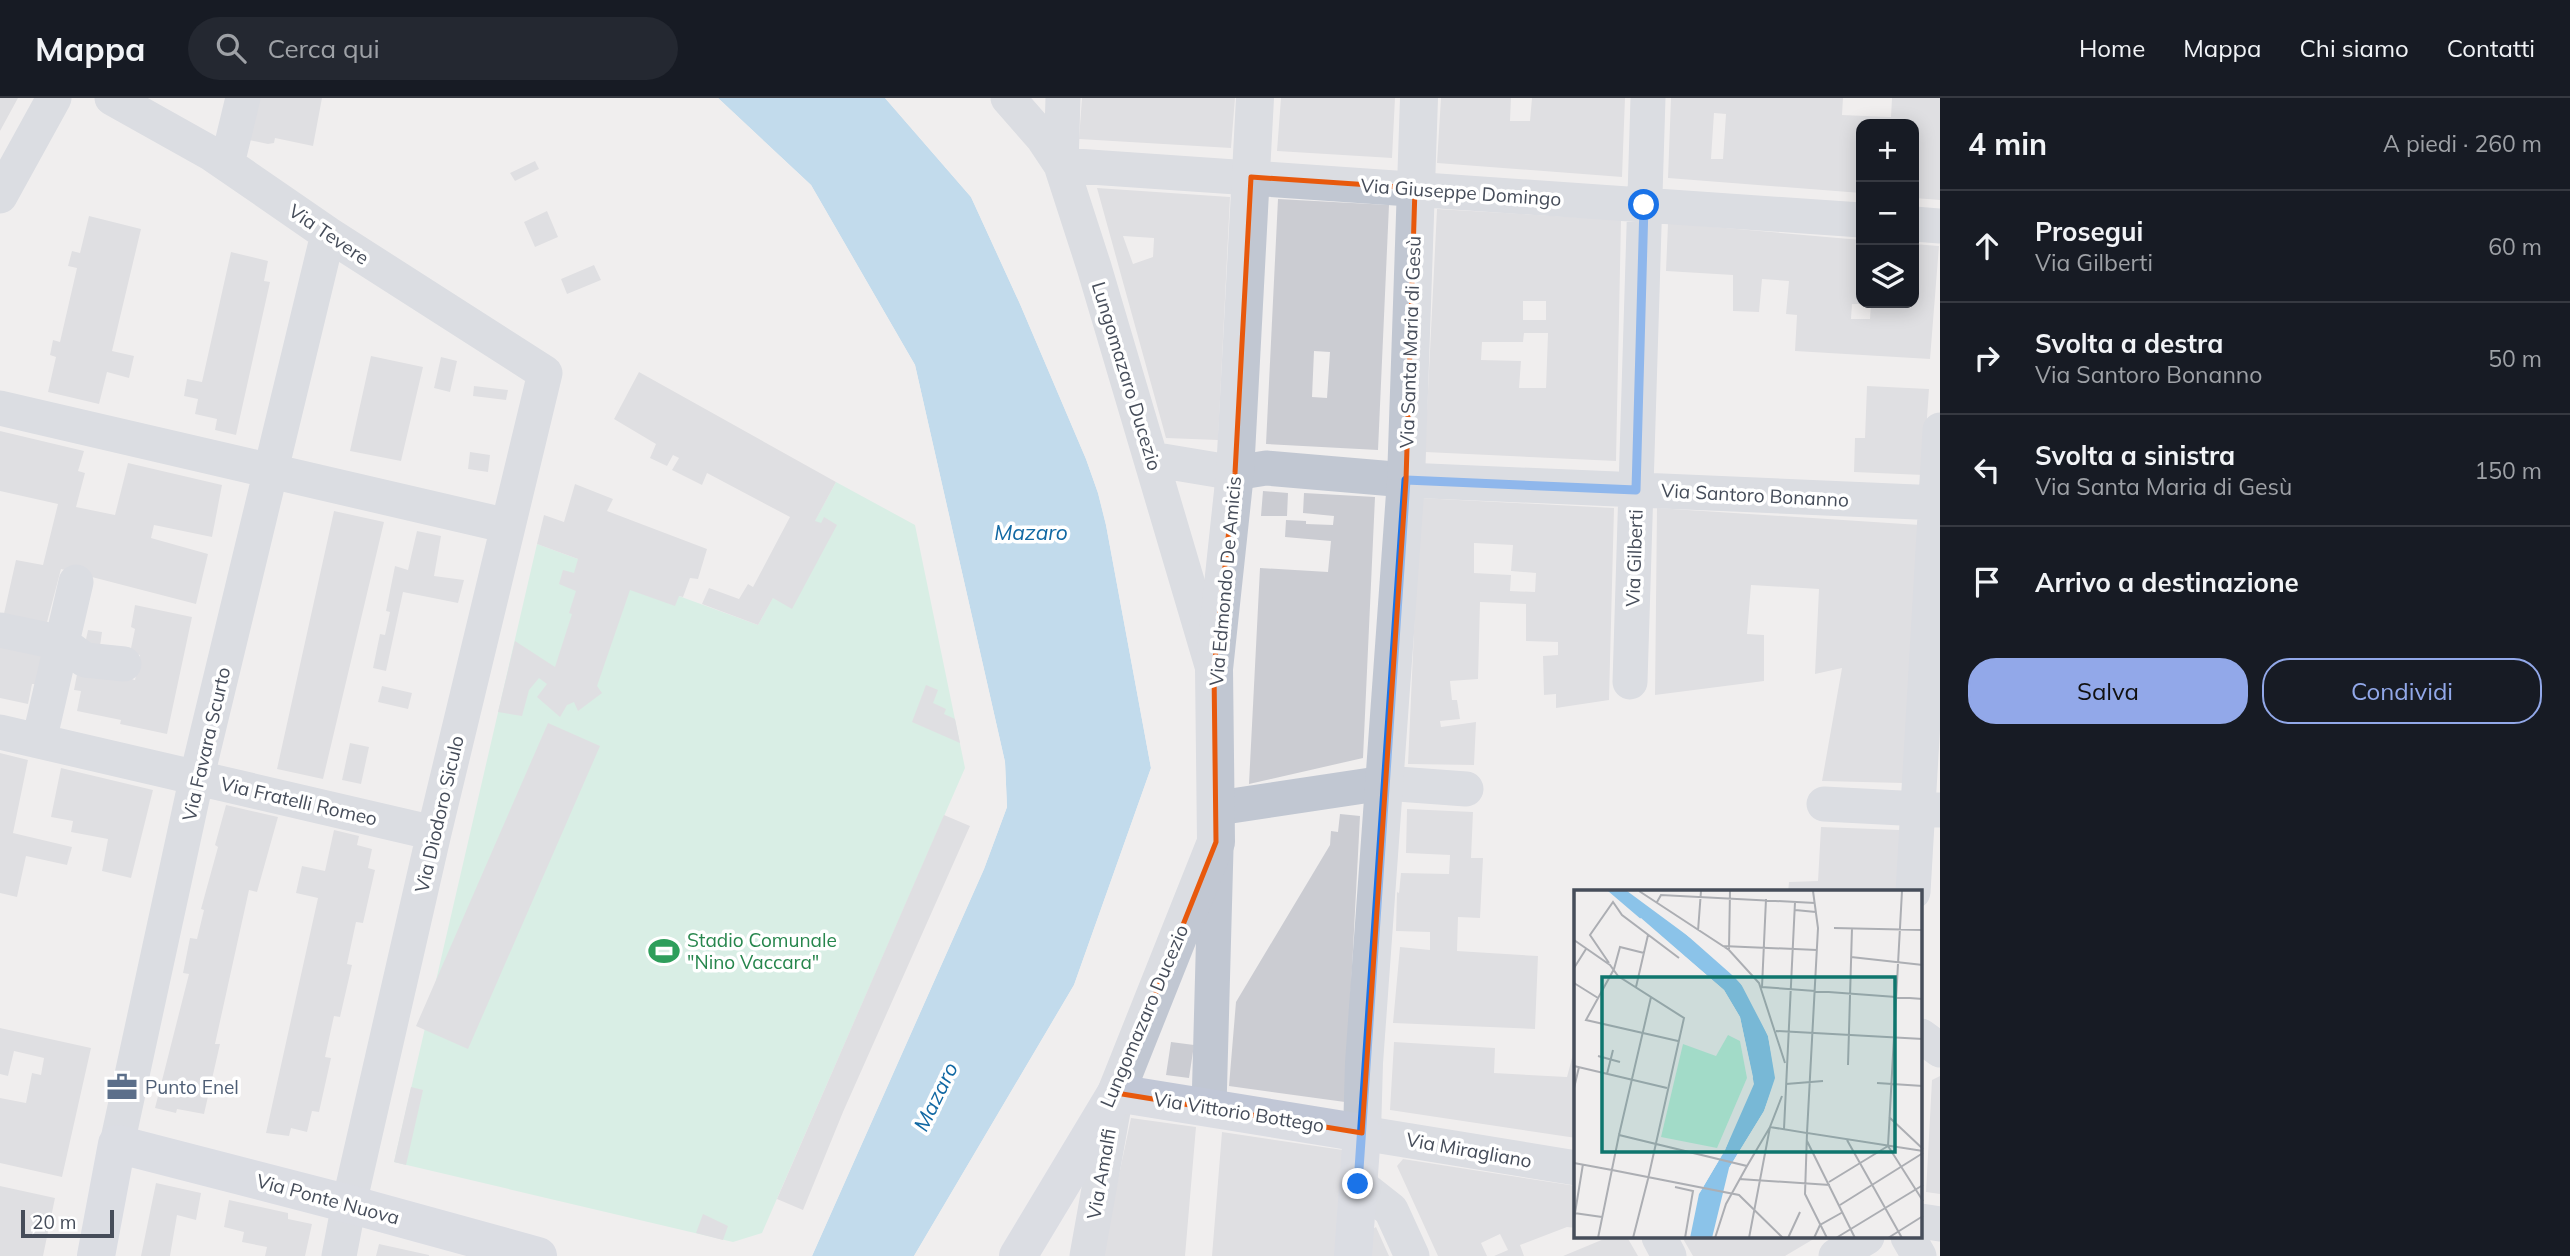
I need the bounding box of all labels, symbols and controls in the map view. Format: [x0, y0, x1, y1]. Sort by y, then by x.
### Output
search box [188, 17, 678, 80]
text: Mappa [35, 28, 146, 69]
icon: search [212, 29, 250, 67]
text: Cerca qui [268, 32, 380, 65]
text: Home [2079, 33, 2145, 63]
text: Mappa [2183, 33, 2261, 63]
text: Chi siamo [2299, 33, 2409, 63]
text: Contatti [2447, 33, 2535, 63]
map controls [1856, 119, 1919, 308]
button: + [1856, 119, 1919, 182]
text: 4 min [1968, 125, 2047, 163]
text: A piedi · 260 m [2383, 129, 2542, 158]
street label: Via Giuseppe Domingo [1360, 173, 1562, 211]
button: − [1856, 182, 1919, 245]
route start [1628, 189, 1659, 220]
street label: Via Tevere [284, 198, 374, 270]
text: Prosegui [2035, 215, 2143, 248]
icon: ahead [1968, 227, 2006, 265]
text: 60 m [2488, 232, 2542, 261]
street label: Via Santa Maria di Gesù [1394, 235, 1426, 449]
button: layers [1856, 245, 1919, 308]
text: Via Gilberti [2035, 248, 2153, 277]
street label: Lungomazaro Ducezio [1087, 279, 1167, 473]
text: Svolta a destra [2035, 327, 2223, 360]
icon: right [1968, 339, 2006, 377]
text: 50 m [2488, 344, 2542, 373]
text: Via Santoro Bonanno [2035, 360, 2262, 389]
text: Svolta a sinistra [2035, 439, 2235, 472]
icon: left [1968, 451, 2006, 489]
text: 150 m [2474, 456, 2542, 485]
text: Via Santa Maria di Gesù [2035, 472, 2292, 501]
street label: Via Edmondo De Amicis [1204, 475, 1246, 687]
street label: Via Santoro Bonanno [1661, 478, 1849, 512]
street label: Via Gilberti [1620, 509, 1648, 607]
water label: Mazaro [994, 519, 1068, 545]
icon: arrive [1968, 563, 2006, 601]
text: Arrivo a destinazione [2035, 566, 2299, 599]
button: Salva [1968, 658, 2248, 724]
button: Condividi [2262, 658, 2542, 724]
street label: Via Favara Scurto [177, 665, 235, 823]
street label: Via Diodoro Siculo [409, 733, 469, 895]
street label: Via Fratelli Romeo [218, 771, 380, 831]
inset map [1574, 890, 1923, 1238]
street label: Lungomazaro Ducezio [1095, 921, 1193, 1111]
place label: Stadio Comunale "Nino Vaccara" [687, 928, 837, 974]
sports icon: Stadio Comunale "Nino Vaccara" [647, 934, 681, 968]
water label: Mazaro [907, 1058, 963, 1135]
office icon: Punto Enel [105, 1070, 139, 1104]
place label: Punto Enel [145, 1075, 239, 1099]
street label: Via Vittorio Bottego [1152, 1087, 1326, 1137]
street label: Via Amalfi [1081, 1127, 1121, 1221]
street label: Via Miragliano [1404, 1127, 1534, 1173]
street label: Via Ponte Nuova [254, 1168, 402, 1230]
route end [1342, 1168, 1373, 1199]
scale bar [21, 1207, 114, 1239]
text: 20 m [32, 1210, 76, 1234]

